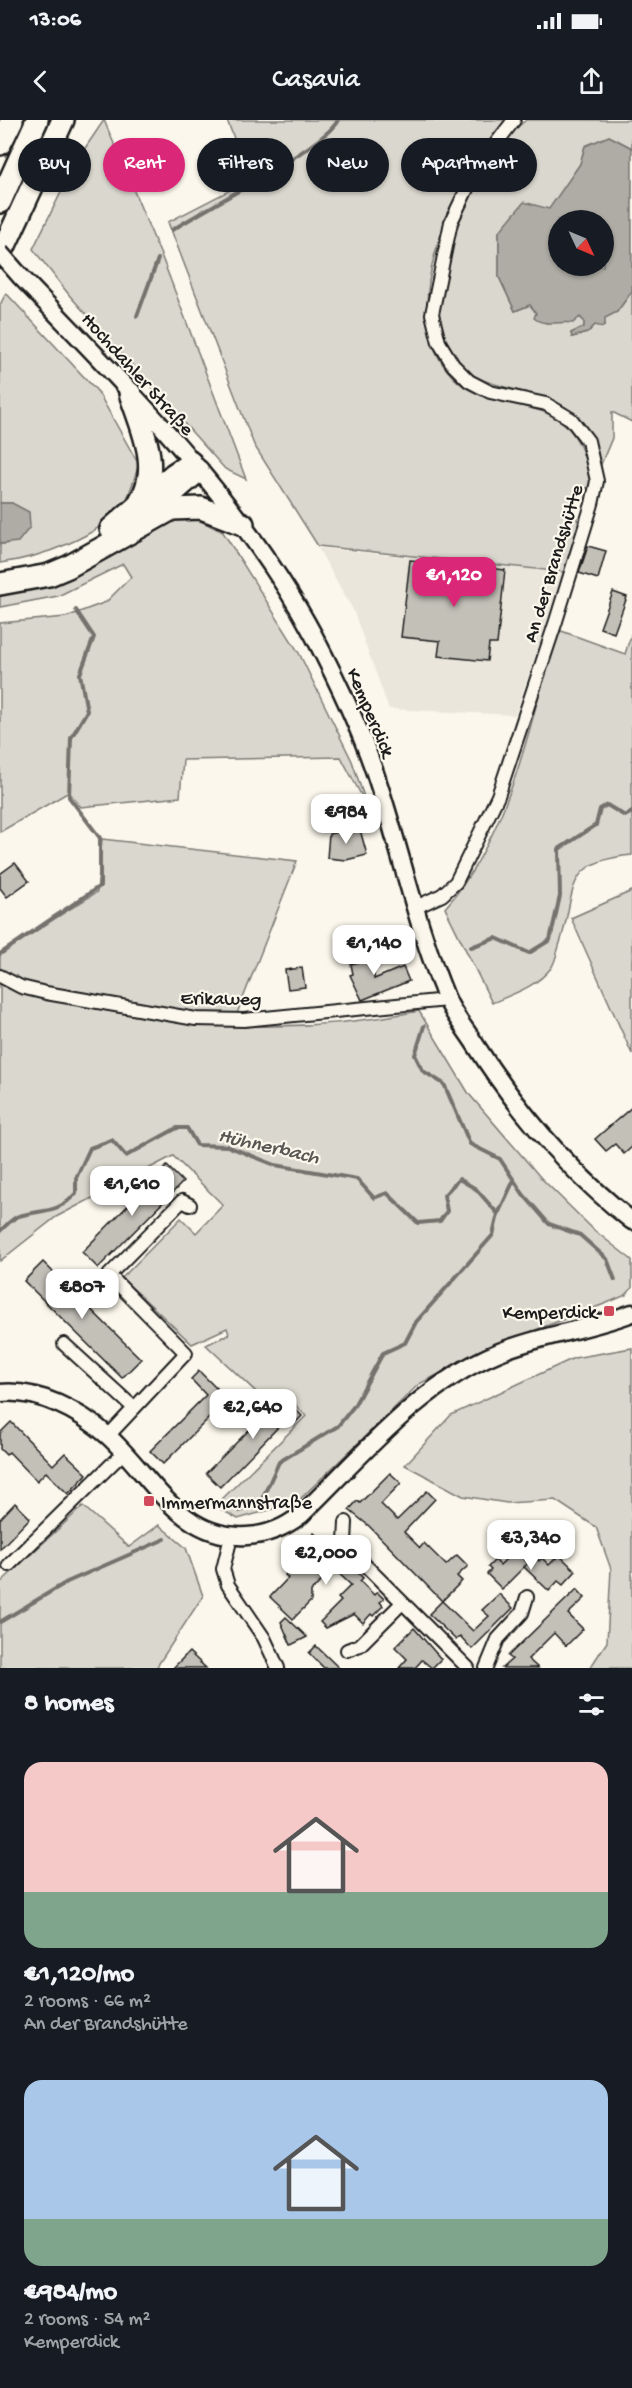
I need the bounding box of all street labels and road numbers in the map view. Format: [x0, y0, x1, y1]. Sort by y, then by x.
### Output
street label: Hochdahler Straße [75, 309, 198, 442]
street label: An der Brandshütte [520, 482, 590, 646]
street label: Kemperdick [340, 665, 399, 763]
street label: Erikaweg [180, 988, 262, 1013]

